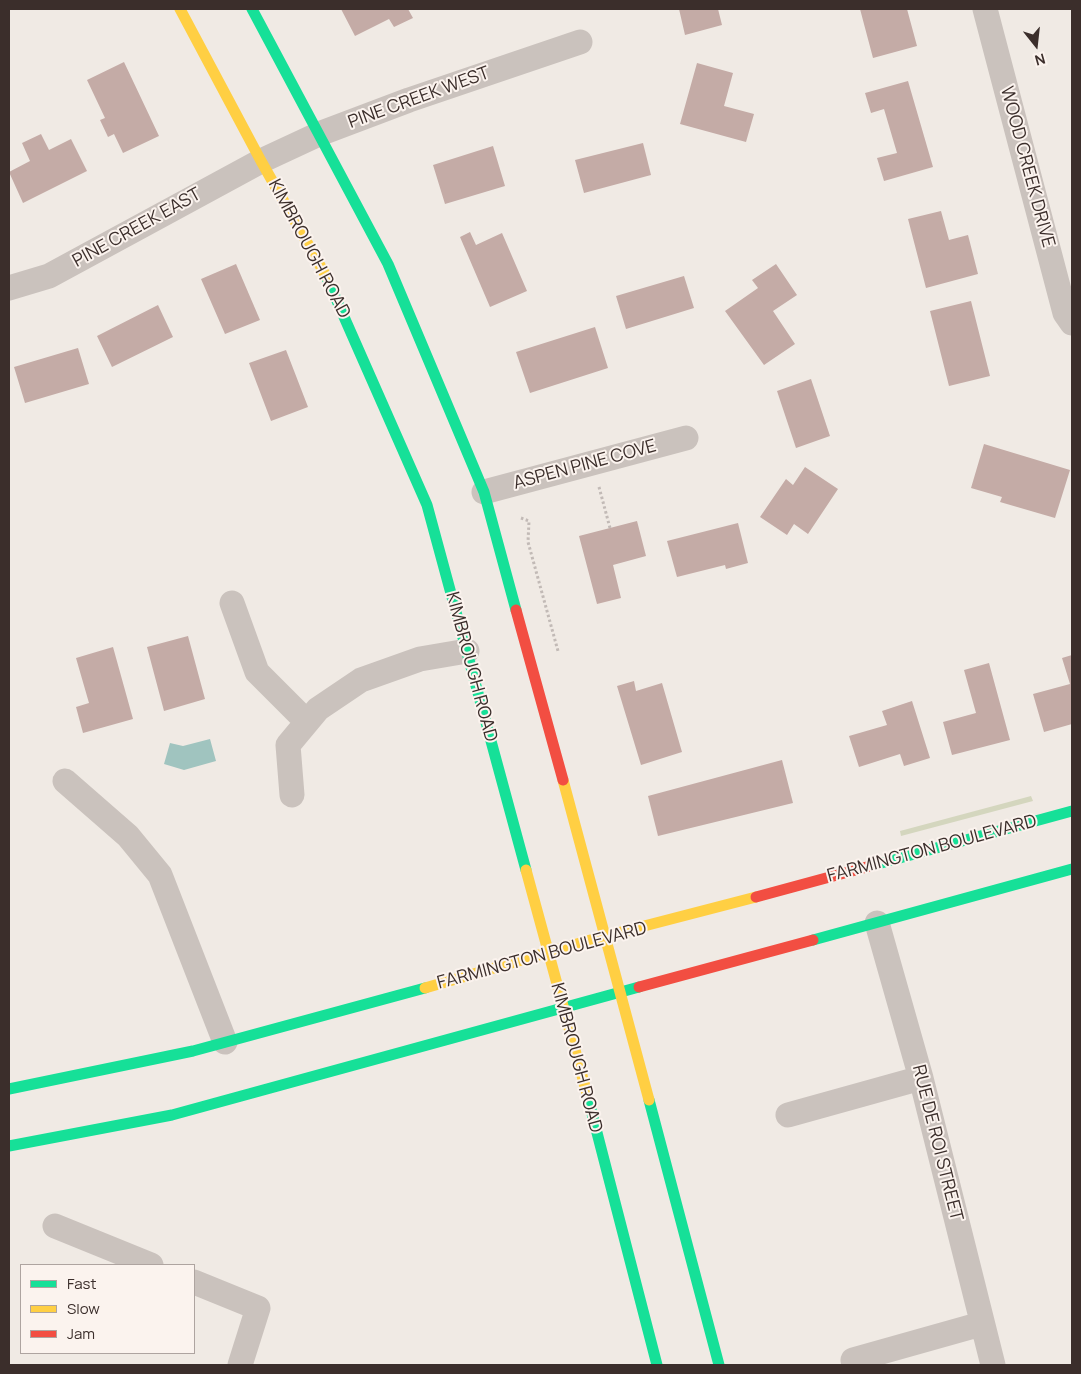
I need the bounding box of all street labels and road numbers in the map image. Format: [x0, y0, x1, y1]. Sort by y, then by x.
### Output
street label: PINE CREEK WEST [345, 62, 493, 134]
street label: WOOD CREEK DRIVE [995, 84, 1059, 250]
street label: KIMBROUGH ROAD [263, 176, 355, 322]
street label: PINE CREEK EAST [69, 184, 205, 272]
street label: ASPEN PINE COVE [511, 436, 659, 494]
street label: KIMBROUGH ROAD [441, 590, 501, 744]
street label: FARMINGTON BOULEVARD [825, 811, 1039, 887]
street label: FARMINGTON BOULEVARD [435, 918, 649, 994]
street label: KIMBROUGH ROAD [546, 981, 606, 1135]
street label: RUE DE ROI STREET [907, 1063, 967, 1223]

